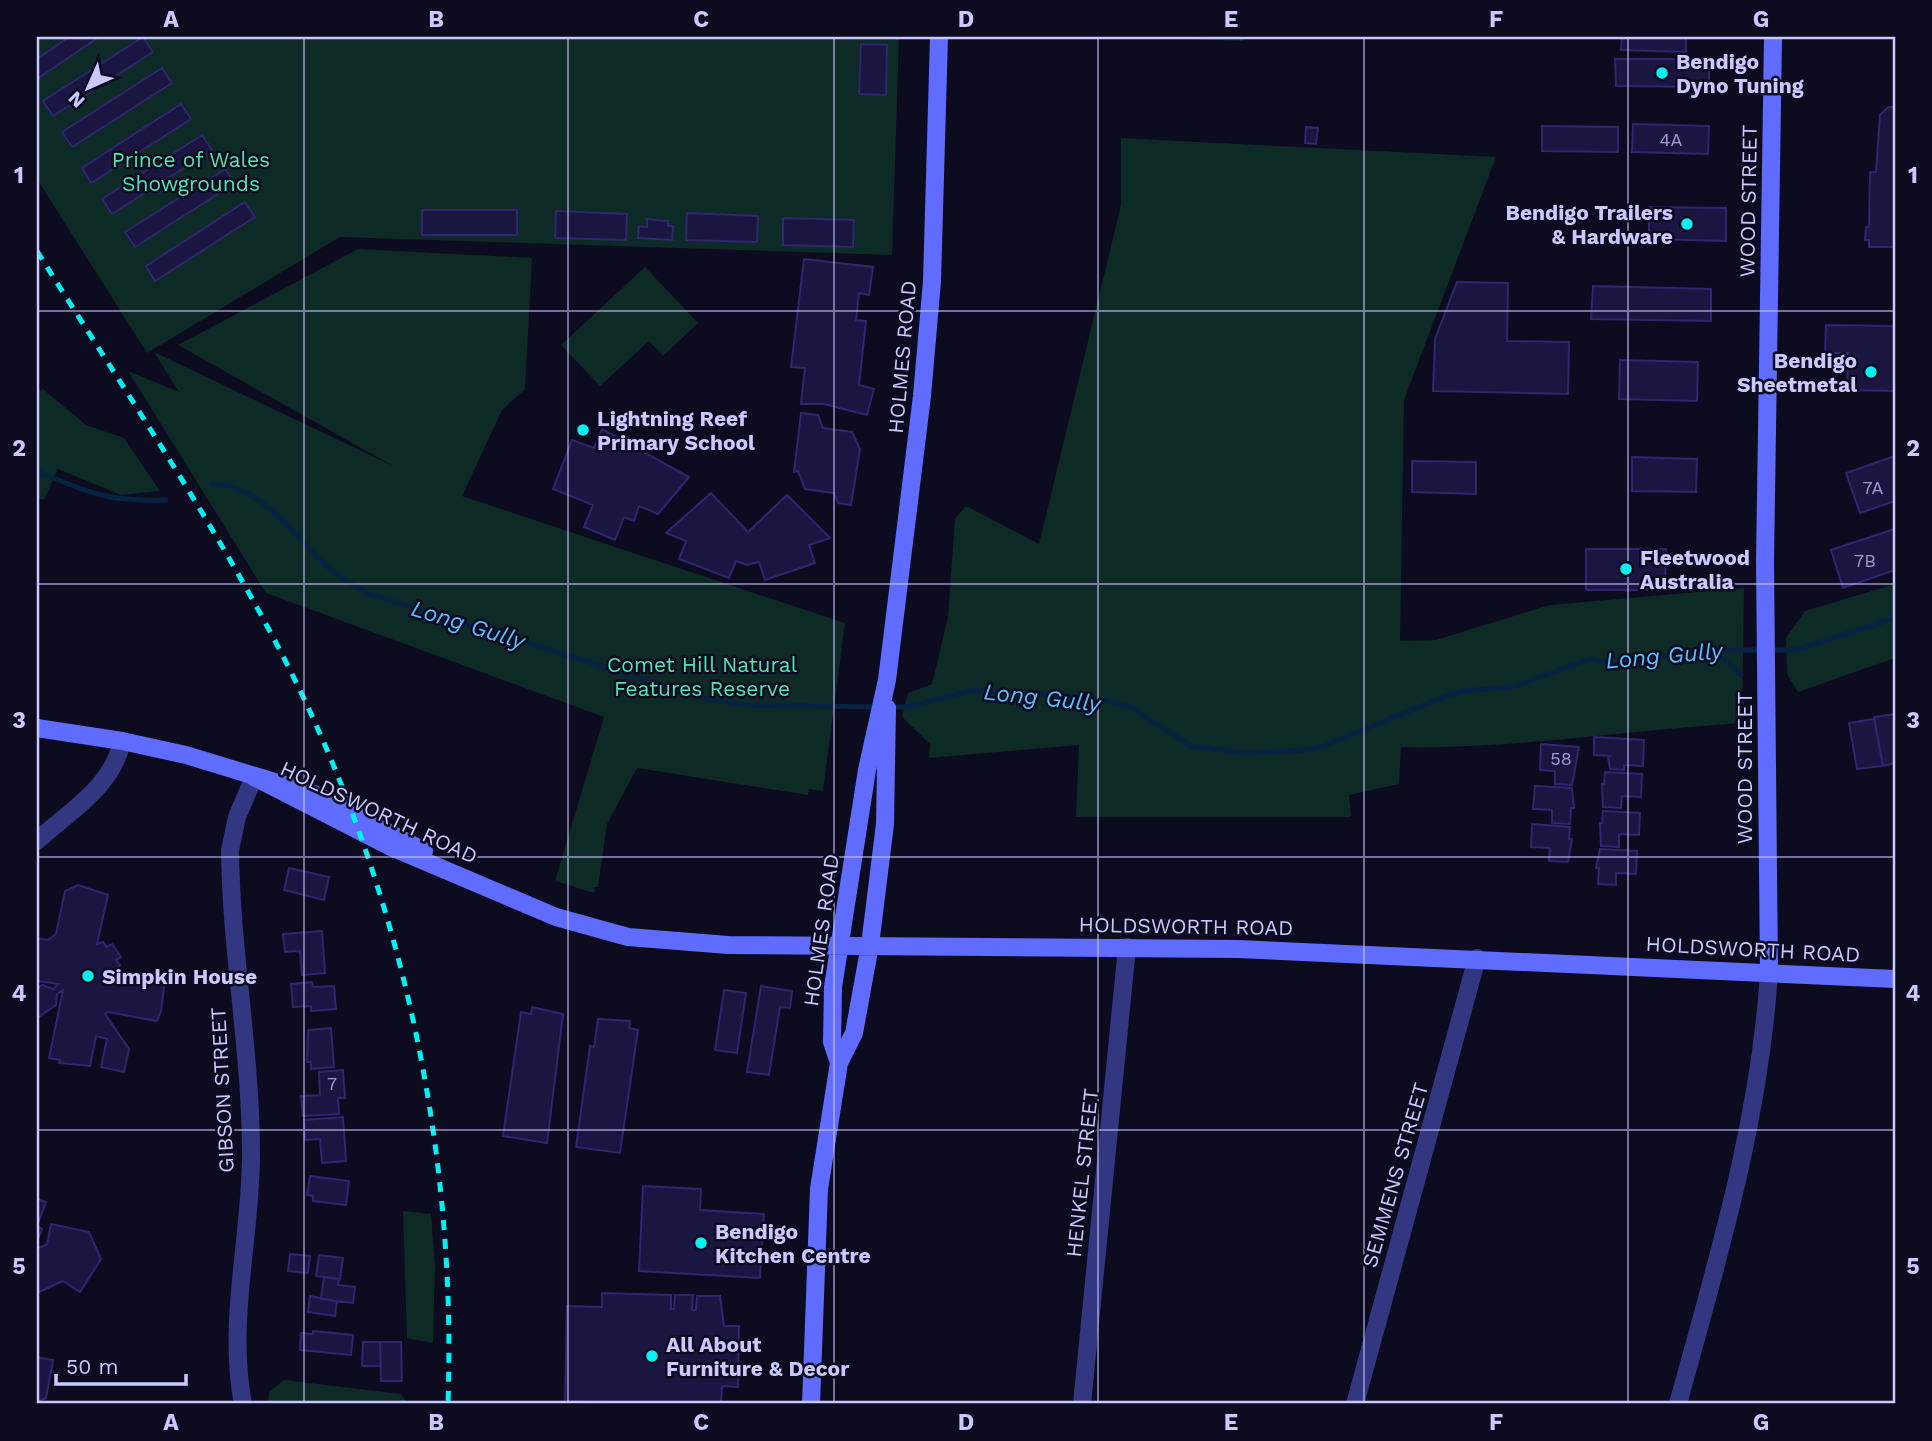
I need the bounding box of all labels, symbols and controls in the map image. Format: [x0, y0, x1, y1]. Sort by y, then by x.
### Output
text: A [163, 6, 179, 33]
text: B [428, 6, 444, 33]
text: C [693, 6, 709, 33]
text: D [958, 6, 974, 33]
text: E [1224, 6, 1238, 33]
text: F [1489, 6, 1503, 33]
text: G [1753, 6, 1769, 33]
place label: Bendigo Dyno Tuning [1676, 49, 1804, 98]
north arrow [52, 52, 122, 122]
marker: Bendigo Dyno Tuning [1654, 65, 1670, 81]
text: N [63, 87, 89, 113]
street label: WOOD STREET [1734, 124, 1762, 278]
house number: 4A [1660, 129, 1683, 150]
park label: Prince of Wales Showgrounds [112, 147, 270, 196]
text: 1 [14, 162, 24, 189]
text: 1 [1908, 162, 1918, 189]
place label: Bendigo Trailers & Hardware [1506, 200, 1673, 249]
marker: Bendigo Trailers & Hardware [1679, 216, 1695, 232]
street label: HOLMES ROAD [883, 279, 921, 435]
place label: Bendigo Sheetmetal [1737, 348, 1857, 397]
marker: Bendigo Sheetmetal [1863, 364, 1879, 380]
place label: Lightning Reef Primary School [597, 406, 755, 455]
marker: Lightning Reef Primary School [575, 422, 591, 438]
text: 2 [12, 435, 26, 462]
text: 2 [1906, 435, 1920, 462]
house number: 7A [1863, 477, 1884, 498]
place label: Fleetwood Australia [1640, 545, 1750, 594]
house number: 7B [1854, 550, 1876, 571]
marker: Fleetwood Australia [1618, 561, 1634, 577]
water label: Long Gully [408, 595, 529, 655]
water label: Long Gully [1604, 637, 1725, 675]
park label: Comet Hill Natural Features Reserve [607, 652, 798, 701]
water label: Long Gully [982, 678, 1103, 718]
street label: WOOD STREET [1732, 691, 1757, 844]
text: 3 [12, 707, 26, 734]
text: 3 [1906, 707, 1920, 734]
house number: 58 [1550, 748, 1572, 769]
street label: HOLDSWORTH ROAD [276, 755, 482, 869]
street label: HOLMES ROAD [798, 852, 844, 1008]
street label: HOLDSWORTH ROAD [1078, 912, 1294, 940]
street label: HOLDSWORTH ROAD [1645, 931, 1861, 967]
place label: Simpkin House [102, 964, 257, 989]
marker: Simpkin House [80, 968, 96, 984]
text: 4 [12, 980, 27, 1007]
text: 4 [1906, 980, 1921, 1007]
street label: GIBSON STREET [205, 1006, 239, 1173]
house number: 7 [327, 1073, 337, 1094]
street label: SEMMENS STREET [1357, 1079, 1433, 1270]
street label: HENKEL STREET [1061, 1087, 1103, 1259]
place label: Bendigo Kitchen Centre [715, 1219, 871, 1268]
marker: Bendigo Kitchen Centre [693, 1235, 709, 1251]
text: 5 [12, 1253, 26, 1280]
text: 5 [1906, 1253, 1920, 1280]
place label: All About Furniture & Decor [666, 1332, 849, 1381]
scale bar [56, 1343, 186, 1387]
marker: All About Furniture & Decor [644, 1348, 660, 1364]
text: 50 m [66, 1354, 118, 1379]
text: A [163, 1409, 179, 1436]
text: B [428, 1409, 444, 1436]
text: C [693, 1409, 709, 1436]
text: D [958, 1409, 974, 1436]
text: E [1224, 1409, 1238, 1436]
text: F [1489, 1409, 1503, 1436]
text: G [1753, 1409, 1769, 1436]

